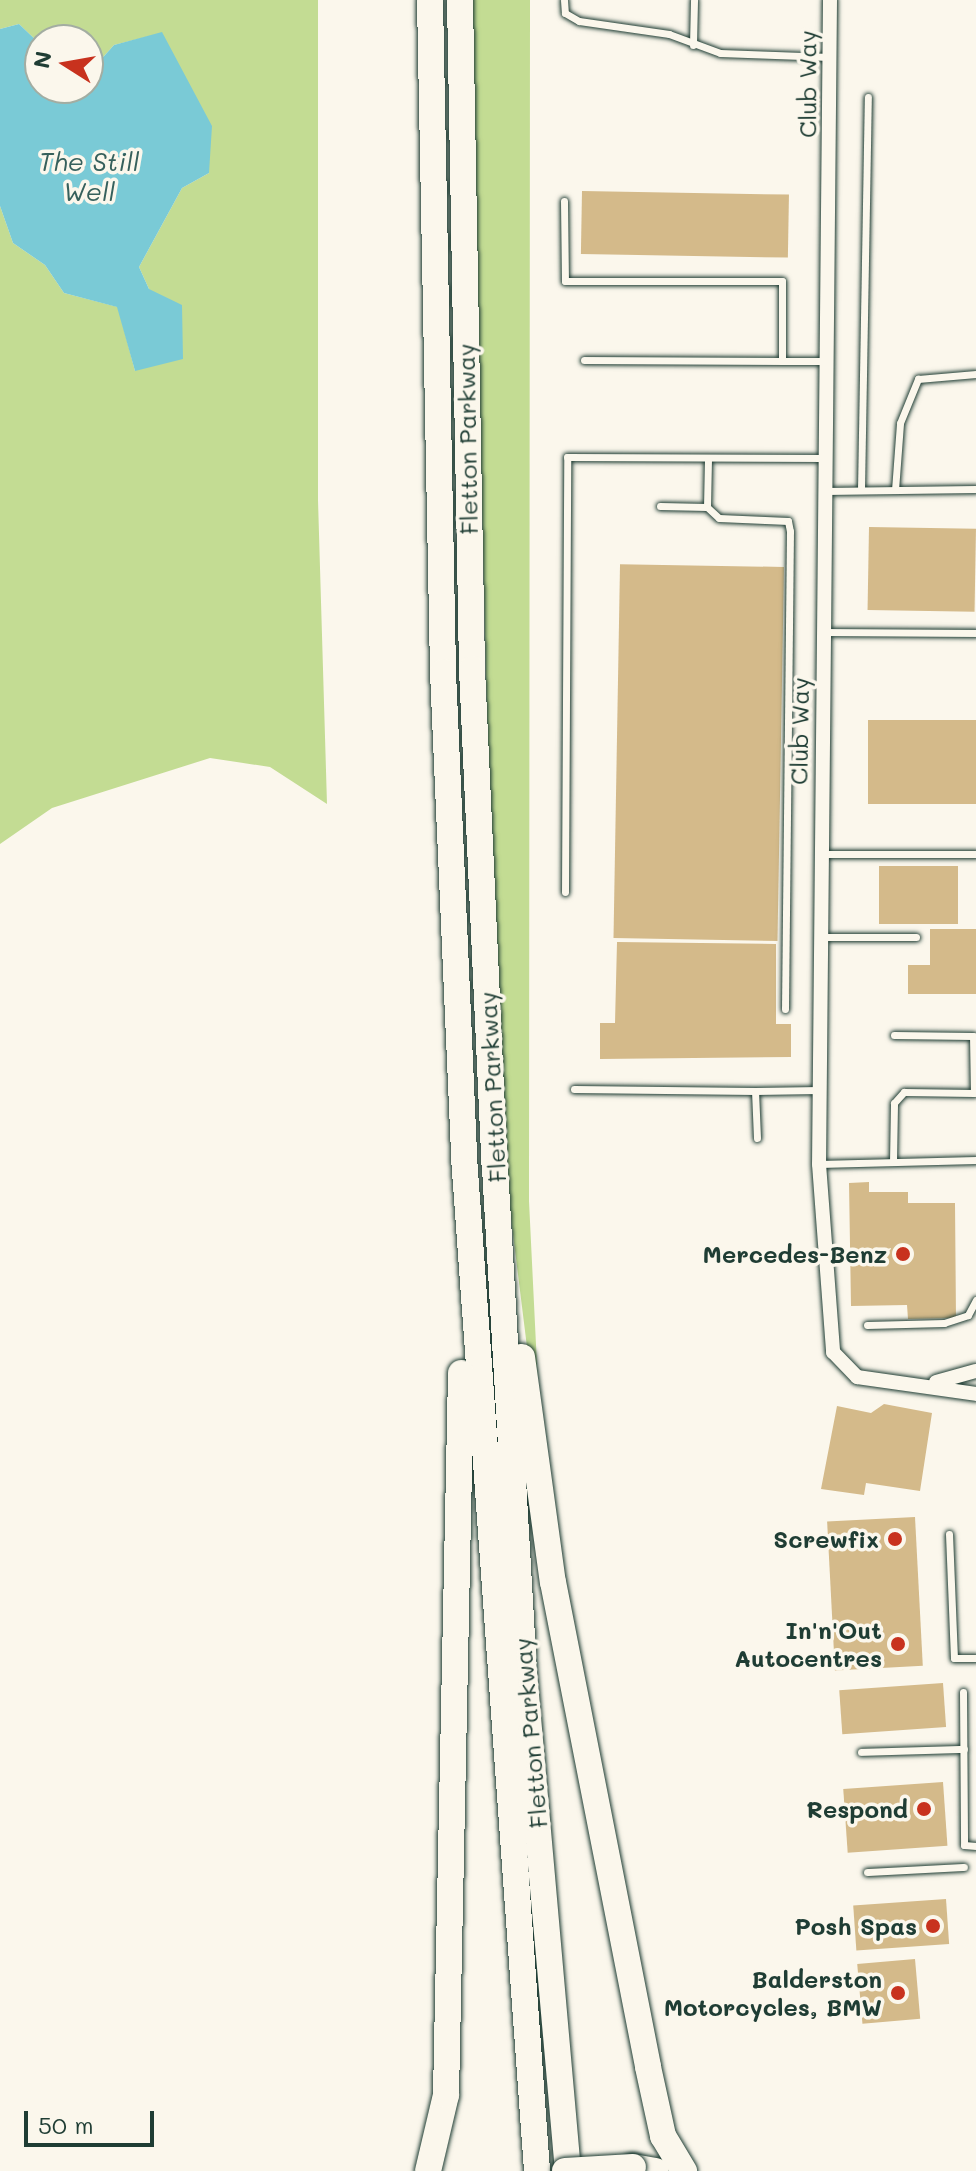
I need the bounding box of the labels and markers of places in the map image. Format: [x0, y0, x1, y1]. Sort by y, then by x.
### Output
place label: Mercedes-Benz [703, 1240, 887, 1268]
marker: Mercedes-Benz [894, 1245, 912, 1263]
place label: Screwfix [773, 1525, 879, 1553]
marker: Screwfix [886, 1530, 904, 1548]
place label: In'n'Out Autocentres [734, 1616, 882, 1672]
marker: In'n'Out Autocentres [889, 1635, 907, 1653]
place label: Respond [806, 1795, 908, 1823]
marker: Respond [915, 1800, 933, 1818]
place label: Posh Spas [794, 1912, 917, 1940]
marker: Posh Spas [924, 1917, 942, 1935]
place label: Balderston Motorcycles, BMW [664, 1965, 882, 2021]
marker: Balderston Motorcycles, BMW [889, 1984, 907, 2002]

